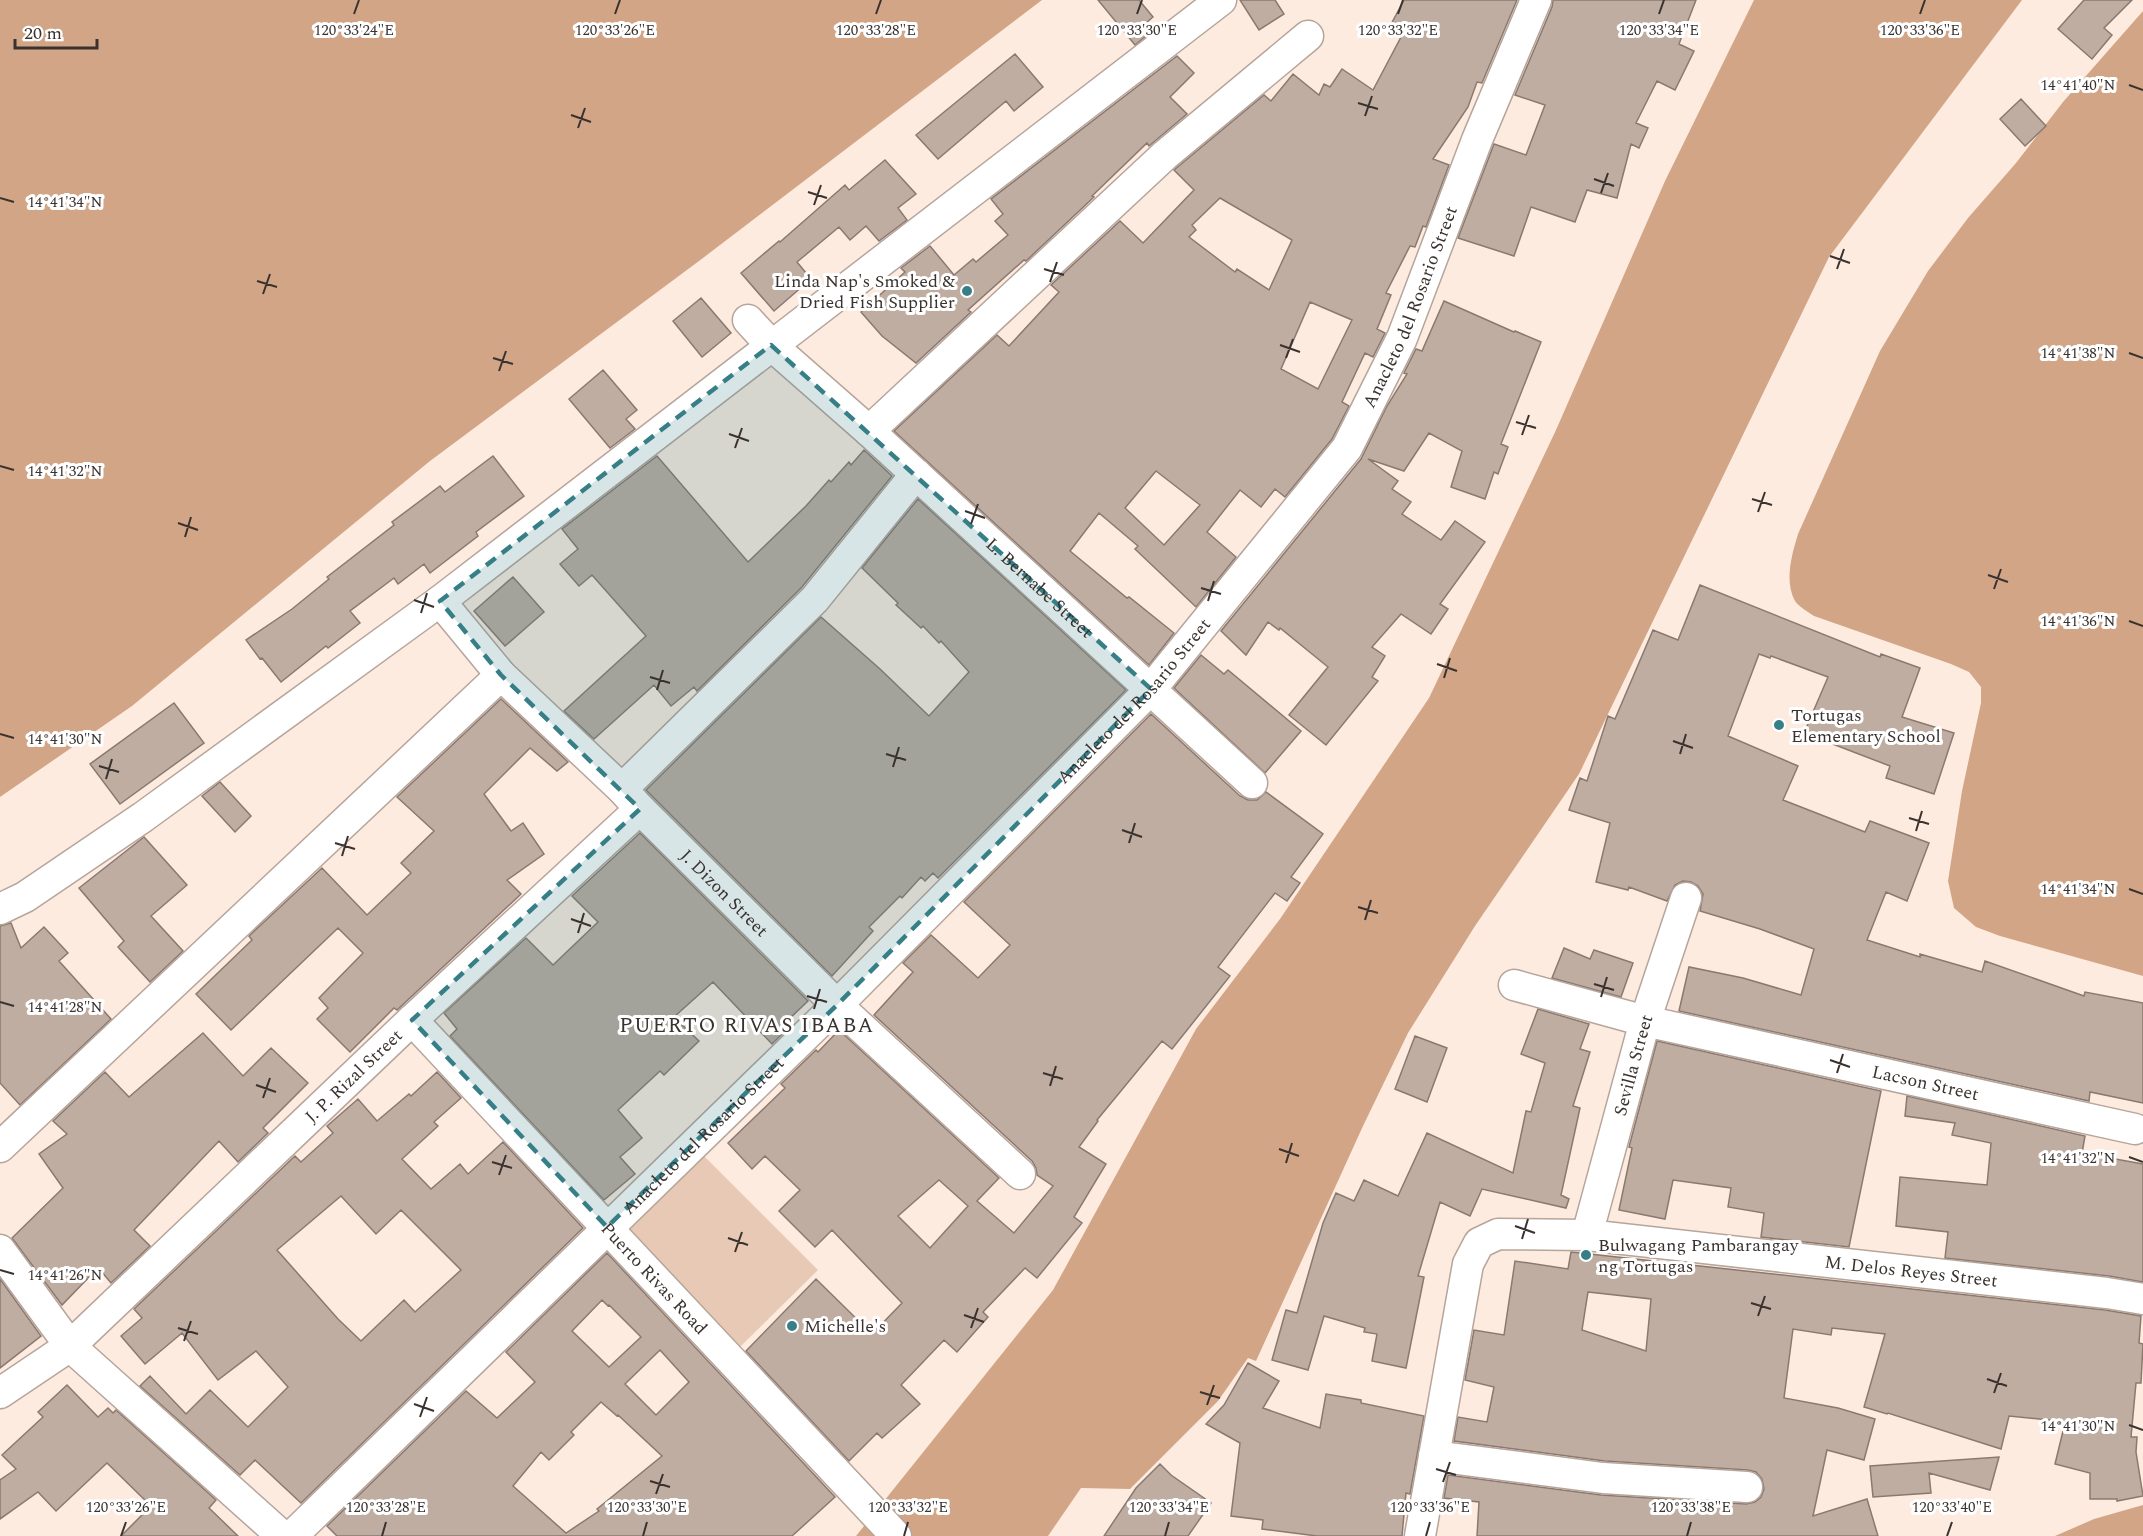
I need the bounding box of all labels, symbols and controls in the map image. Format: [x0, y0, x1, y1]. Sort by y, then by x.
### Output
scale bar [15, 12, 98, 50]
text: 120°33'24"E [314, 19, 394, 42]
text: 120°33'26"E [575, 19, 655, 42]
text: 120°33'28"E [836, 19, 916, 42]
text: 120°33'30"E [1097, 19, 1177, 42]
text: 120°33'32"E [1358, 19, 1438, 42]
text: 120°33'34"E [1619, 19, 1699, 42]
text: 120°33'36"E [1880, 19, 1960, 42]
text: 20 m [24, 20, 62, 47]
text: 14°41'40"N [2041, 74, 2116, 97]
text: 14°41'34"N [28, 191, 103, 214]
street label: Anacleto del Rosario Street [1356, 202, 1464, 413]
place label: Linda Nap's Smoked & Dried Fish Supplier [774, 268, 955, 316]
marker: Linda Nap's Smoked & Dried Fish Supplier [960, 284, 974, 298]
text: 14°41'38"N [2041, 342, 2116, 365]
text: 14°41'32"N [28, 460, 103, 483]
street label: L. Bernabe Street [980, 531, 1100, 644]
text: 14°41'36"N [2041, 610, 2116, 633]
street label: Anacleto del Rosario Street [1051, 612, 1217, 790]
place label: Tortugas Elementary School [1791, 702, 1941, 750]
marker: Tortugas Elementary School [1772, 718, 1786, 732]
text: 14°41'30"N [28, 728, 103, 751]
street label: J. Dizon Street [674, 843, 775, 943]
text: 14°41'34"N [2041, 878, 2116, 901]
text: 14°41'28"N [28, 996, 103, 1019]
district label: PUERTO RIVAS IBABA [619, 1010, 875, 1042]
street label: Sevilla Street [1606, 1011, 1660, 1119]
street label: J. P. Rizal Street [298, 1022, 409, 1129]
street label: Anacleto del Rosario Street [616, 1050, 790, 1221]
street label: Lacson Street [1869, 1058, 1981, 1108]
text: 14°41'32"N [2041, 1147, 2116, 1170]
street label: Puerto Rivas Road [594, 1216, 714, 1341]
place label: Bulwagang Pambarangay ng Tortugas [1598, 1232, 1800, 1280]
marker: Bulwagang Pambarangay ng Tortugas [1579, 1248, 1593, 1262]
street label: M. Delos Reyes Street [1823, 1248, 1999, 1294]
text: 14°41'26"N [28, 1264, 103, 1287]
place label: Michelle's [804, 1313, 886, 1340]
marker: Michelle's [785, 1319, 799, 1333]
text: 14°41'30"N [2041, 1415, 2116, 1438]
text: 120°33'26"E [86, 1496, 166, 1519]
text: 120°33'28"E [346, 1496, 426, 1519]
text: 120°33'30"E [607, 1496, 687, 1519]
text: 120°33'32"E [868, 1496, 948, 1519]
text: 120°33'34"E [1129, 1496, 1209, 1519]
text: 120°33'36"E [1390, 1496, 1470, 1519]
text: 120°33'38"E [1651, 1496, 1731, 1519]
text: 120°33'40"E [1912, 1496, 1992, 1519]

